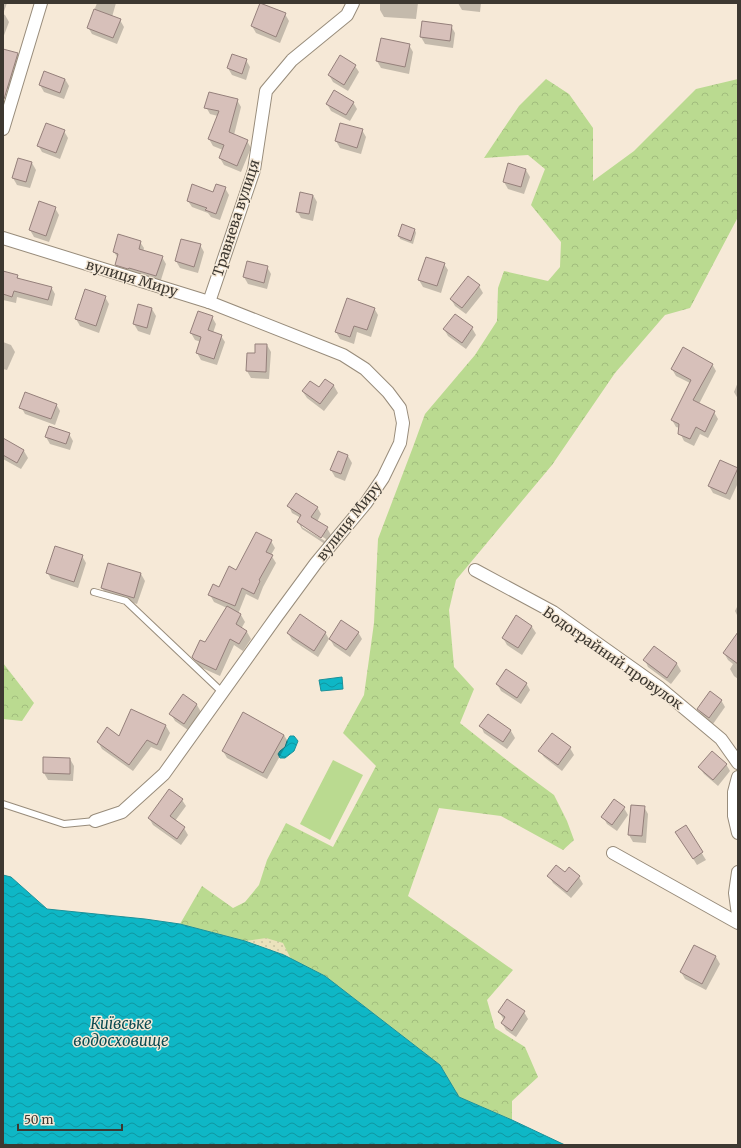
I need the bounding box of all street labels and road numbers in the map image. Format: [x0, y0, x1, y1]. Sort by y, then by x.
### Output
street label: Травнева вулиця [209, 157, 263, 279]
street label: вулиця Миру [84, 255, 181, 301]
street label: вулиця Миру [313, 477, 386, 564]
street label: Водограйний провулок [539, 603, 687, 713]

